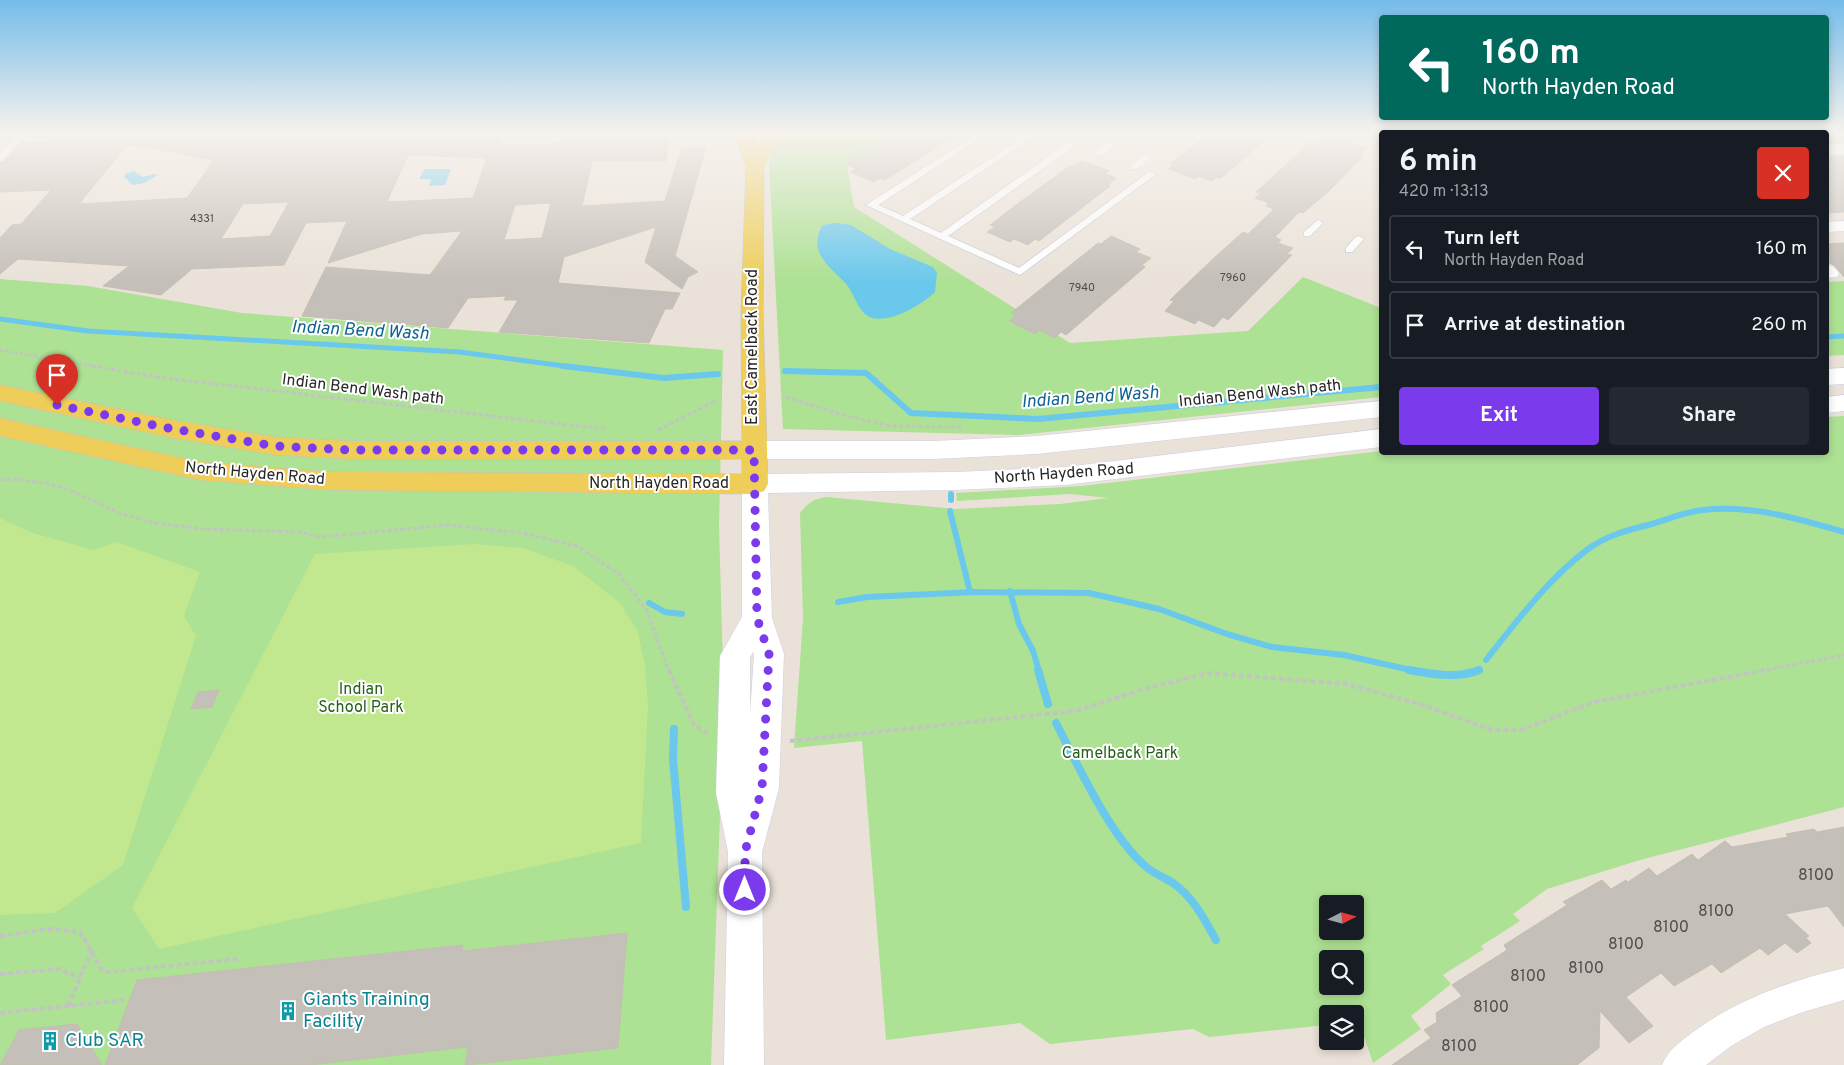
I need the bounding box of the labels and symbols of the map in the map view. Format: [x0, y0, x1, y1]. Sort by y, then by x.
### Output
house number: 4331 [190, 212, 214, 226]
street label: East Camelback Road [743, 269, 763, 425]
house number: 7960 [1220, 271, 1246, 285]
house number: 7940 [1069, 281, 1095, 295]
water label: Indian Bend Wash [291, 316, 430, 346]
pin [36, 354, 78, 405]
street label: Indian Bend Wash path [281, 370, 445, 410]
street label: Indian Bend Wash path [1178, 376, 1342, 412]
water label: Indian Bend Wash [1021, 382, 1160, 414]
street label: North Hayden Road [184, 458, 326, 490]
street label: North Hayden Road [993, 459, 1135, 489]
street label: North Hayden Road [589, 474, 729, 494]
park label: Indian School Park [318, 680, 404, 718]
park label: Camelback Park [1062, 744, 1178, 764]
position arrow [718, 863, 770, 915]
house number: 8100 [1798, 866, 1834, 886]
north arrow [1319, 895, 1364, 940]
house number: 8100 [1698, 902, 1734, 922]
house number: 8100 [1653, 918, 1689, 938]
house number: 8100 [1608, 935, 1644, 955]
house number: 8100 [1568, 959, 1604, 979]
house number: 8100 [1510, 967, 1546, 987]
place label: Giants Training Facility [303, 988, 430, 1034]
house number: 8100 [1473, 998, 1509, 1018]
building icon: Giants Training Facility [277, 1000, 299, 1022]
place label: Club SAR [65, 1029, 144, 1053]
building icon: Club SAR [39, 1030, 61, 1052]
house number: 8100 [1441, 1037, 1477, 1057]

